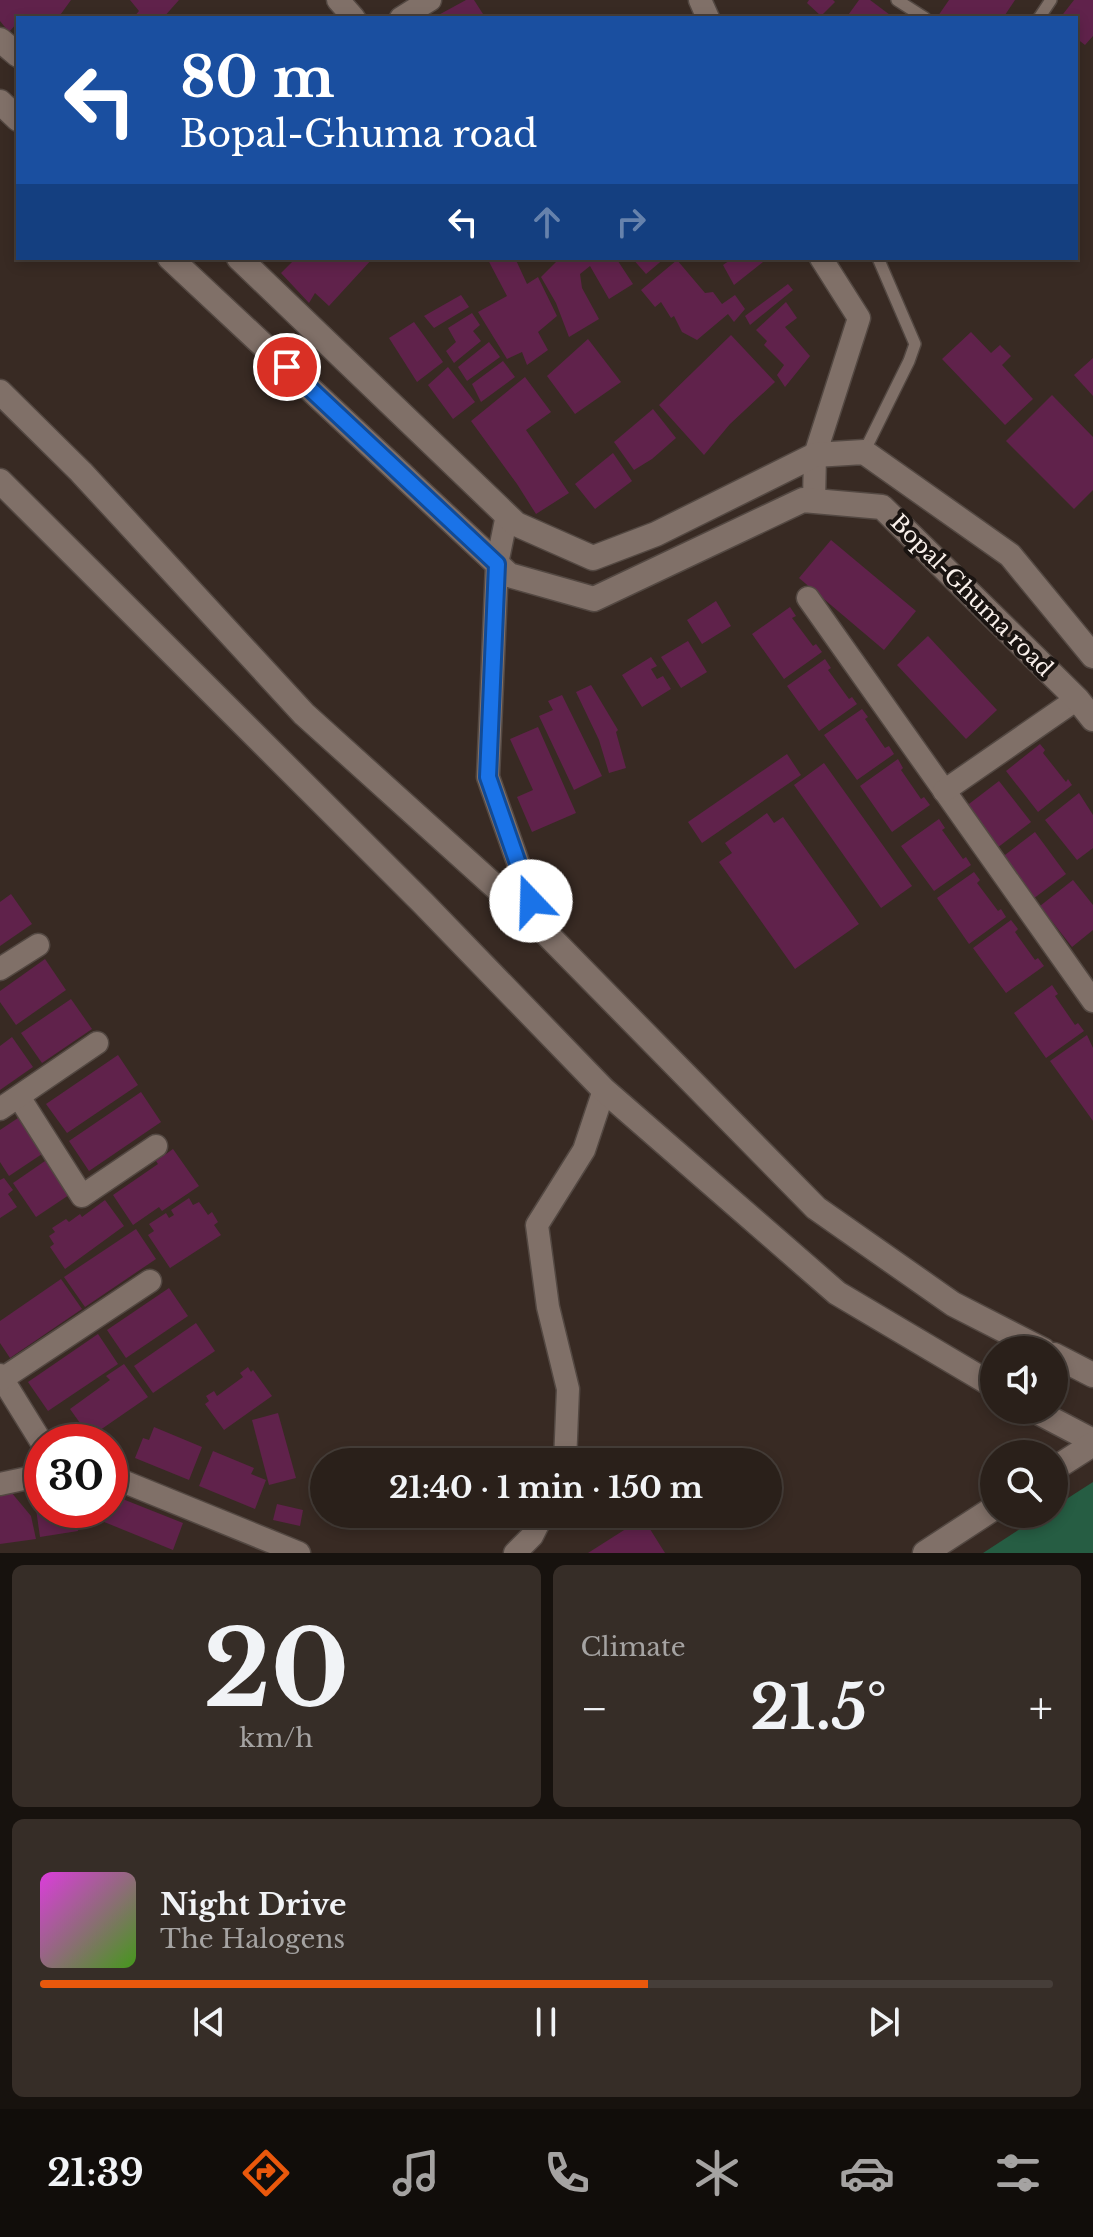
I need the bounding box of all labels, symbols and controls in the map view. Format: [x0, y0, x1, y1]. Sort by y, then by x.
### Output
text: 80 m [180, 43, 335, 112]
icon: left [48, 48, 152, 152]
text: Bopal-Ghuma road [180, 112, 537, 157]
icon: left [441, 200, 485, 244]
icon: ahead [525, 200, 569, 244]
icon: right [609, 200, 653, 244]
pin [253, 333, 321, 401]
icon: arrive [265, 345, 309, 389]
street label: Bopal-Ghuma road [885, 509, 1058, 682]
position arrow [489, 859, 573, 943]
map controls [980, 1336, 1068, 1528]
button: sound [980, 1336, 1068, 1424]
speed limit sign: 30 [24, 1424, 128, 1528]
button: search [980, 1440, 1068, 1528]
text: 21:40 · 1 min · 150 m [389, 1469, 703, 1506]
text: 20 [203, 1605, 349, 1734]
text: Climate [581, 1631, 686, 1663]
text: 21.5° [750, 1671, 887, 1745]
text: − [581, 1681, 608, 1736]
text: + [1029, 1681, 1053, 1736]
text: km/h [239, 1722, 313, 1754]
text: Night Drive [160, 1886, 346, 1923]
text: The Halogens [160, 1923, 345, 1955]
icon: previous [187, 2000, 231, 2044]
icon: pause [524, 2000, 568, 2044]
icon: next [862, 2000, 906, 2044]
icon: directions [238, 2145, 294, 2201]
icon: music [388, 2145, 444, 2201]
icon: phone [539, 2145, 595, 2201]
icon: climate [689, 2145, 745, 2201]
icon: car [839, 2145, 895, 2201]
icon: filters [990, 2145, 1046, 2201]
text: 21:39 [47, 2151, 144, 2196]

